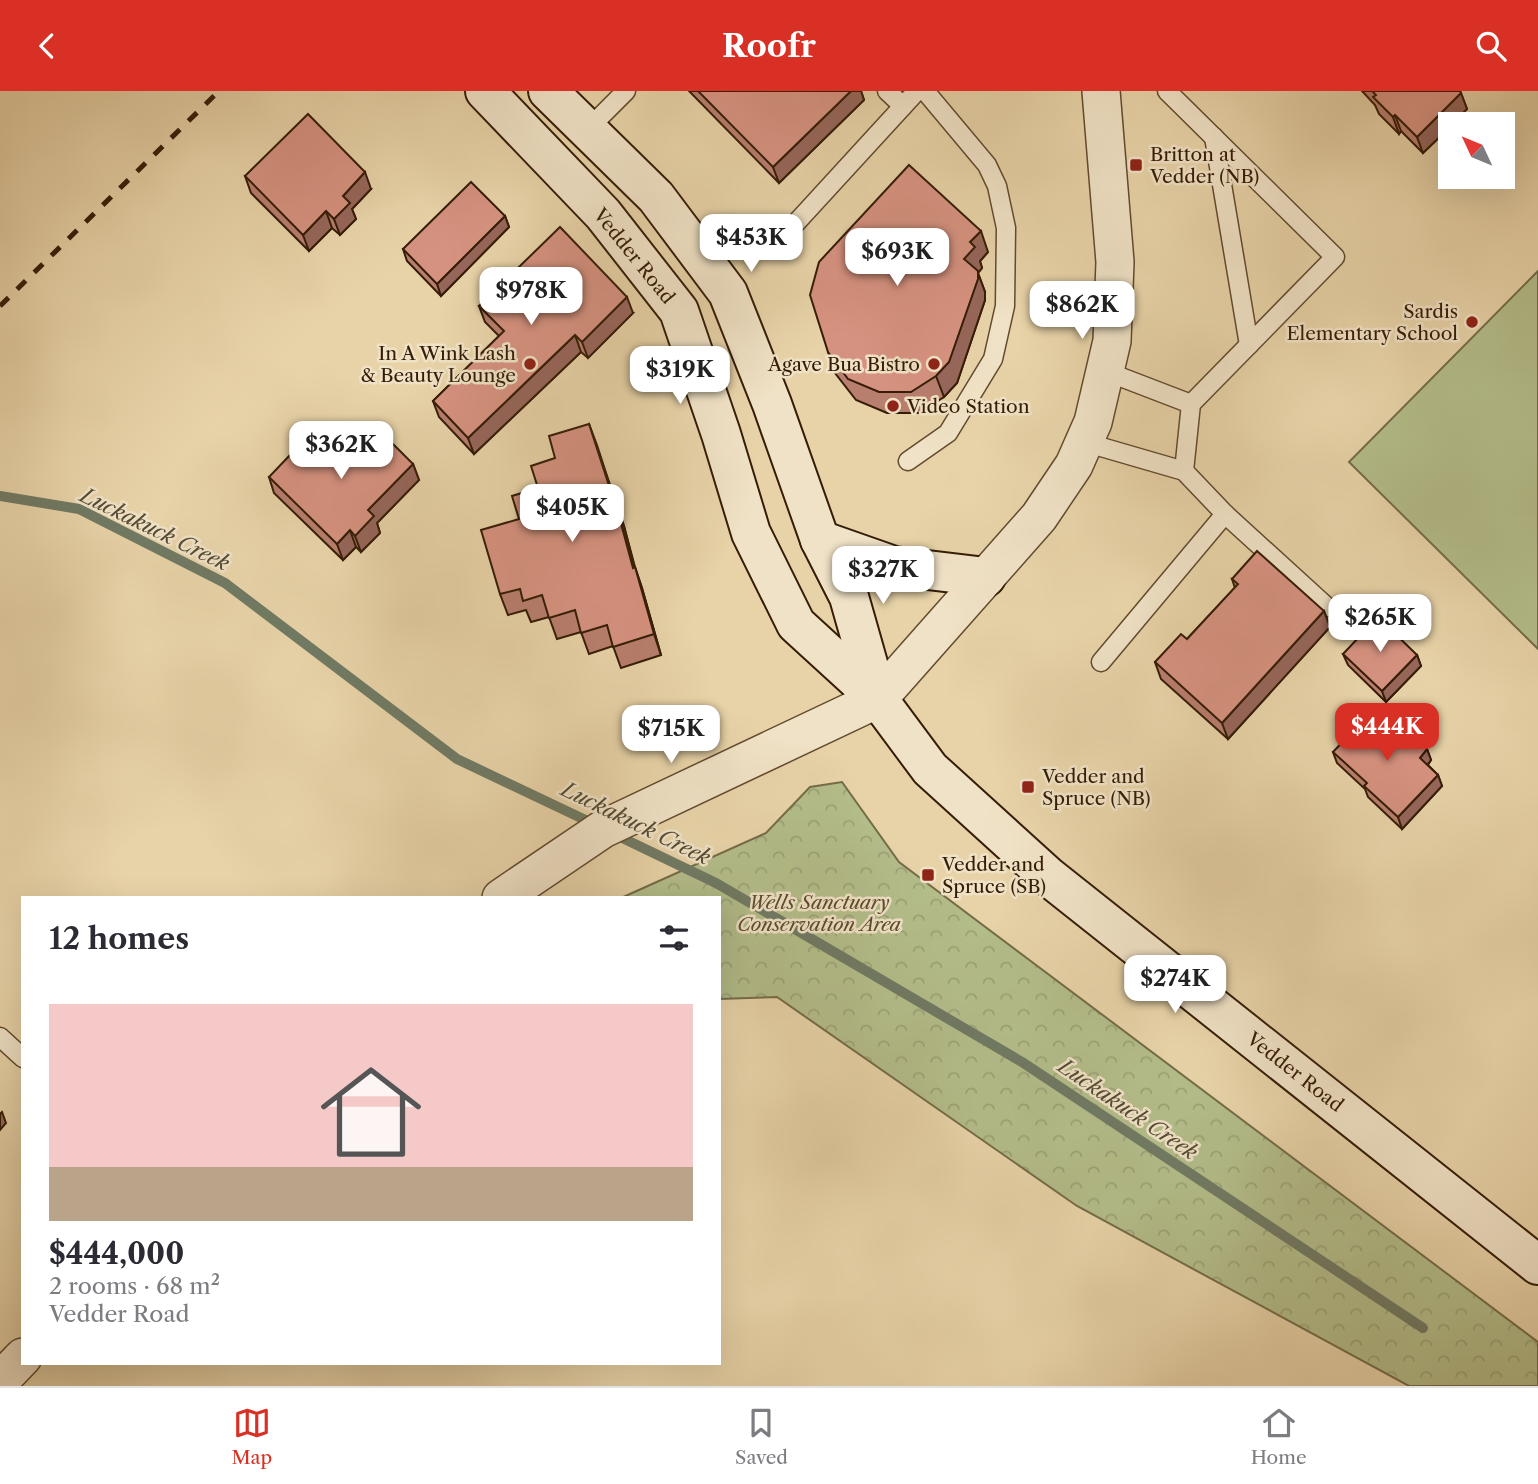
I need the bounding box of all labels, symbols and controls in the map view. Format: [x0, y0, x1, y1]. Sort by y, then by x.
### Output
text: Roofr [722, 26, 816, 65]
icon: back [28, 27, 66, 65]
icon: search [1472, 27, 1510, 65]
north arrow [1438, 112, 1516, 189]
map controls [1438, 112, 1515, 189]
place label: Britton at Vedder (NB) [1149, 143, 1259, 188]
marker: Britton at Vedder (NB) [1128, 157, 1144, 173]
street label: Vedder Road [588, 203, 680, 309]
pin: $453K [702, 215, 800, 274]
text: $453K [716, 223, 786, 251]
pin: $693K [848, 229, 946, 288]
text: $693K [861, 237, 933, 265]
pin: $978K [482, 267, 580, 327]
text: $978K [495, 276, 567, 304]
pin: $862K [1033, 281, 1131, 341]
text: $862K [1046, 290, 1118, 318]
place label: Sardis Elementary School [1286, 300, 1458, 345]
marker: Sardis Elementary School [1464, 314, 1480, 330]
place label: In A Wink Lash & Beauty Lounge [360, 342, 516, 387]
pin: $319K [631, 347, 729, 406]
place label: Agave Bua Bistro [767, 353, 920, 376]
text: $319K [646, 355, 714, 383]
marker: In A Wink Lash & Beauty Lounge [522, 356, 538, 372]
marker: Agave Bua Bistro [926, 356, 942, 372]
place label: Video Station [906, 395, 1030, 418]
marker: Video Station [885, 398, 901, 414]
pin: $362K [292, 421, 390, 481]
text: $362K [305, 430, 377, 458]
water label: Luckakuck Creek [75, 481, 234, 576]
pin: $405K [523, 484, 621, 544]
text: $405K [536, 493, 608, 521]
pin: $327K [834, 547, 932, 606]
text: $327K [848, 555, 918, 583]
pin: $265K [1331, 595, 1429, 654]
text: $265K [1344, 603, 1416, 631]
pin: $444K [1338, 703, 1436, 763]
pin: $715K [622, 705, 720, 765]
text: $444K [1351, 712, 1423, 740]
text: $715K [638, 714, 704, 742]
place label: Vedder and Spruce (NB) [1041, 765, 1151, 810]
water label: Luckakuck Creek [556, 775, 715, 870]
marker: Vedder and Spruce (NB) [1020, 779, 1036, 795]
place label: Vedder and Spruce (SB) [941, 853, 1046, 898]
marker: Vedder and Spruce (SB) [920, 867, 936, 883]
park label: Wells Sanctuary Conservation Area [737, 891, 902, 936]
icon: filters [655, 919, 693, 957]
text: 12 homes [49, 920, 189, 957]
pin: $274K [1126, 955, 1224, 1015]
text: $274K [1140, 964, 1210, 992]
street label: Vedder Road [1241, 1027, 1348, 1117]
icon: home [308, 1049, 434, 1175]
water label: Luckakuck Creek [1052, 1052, 1202, 1165]
text: $444,000 [49, 1235, 184, 1272]
text: 2 rooms · 68 m² [49, 1272, 220, 1300]
text: Vedder Road [49, 1300, 190, 1328]
tab: Map [231, 1404, 272, 1469]
tab: Saved [735, 1404, 788, 1469]
tab: Home [1251, 1404, 1307, 1469]

